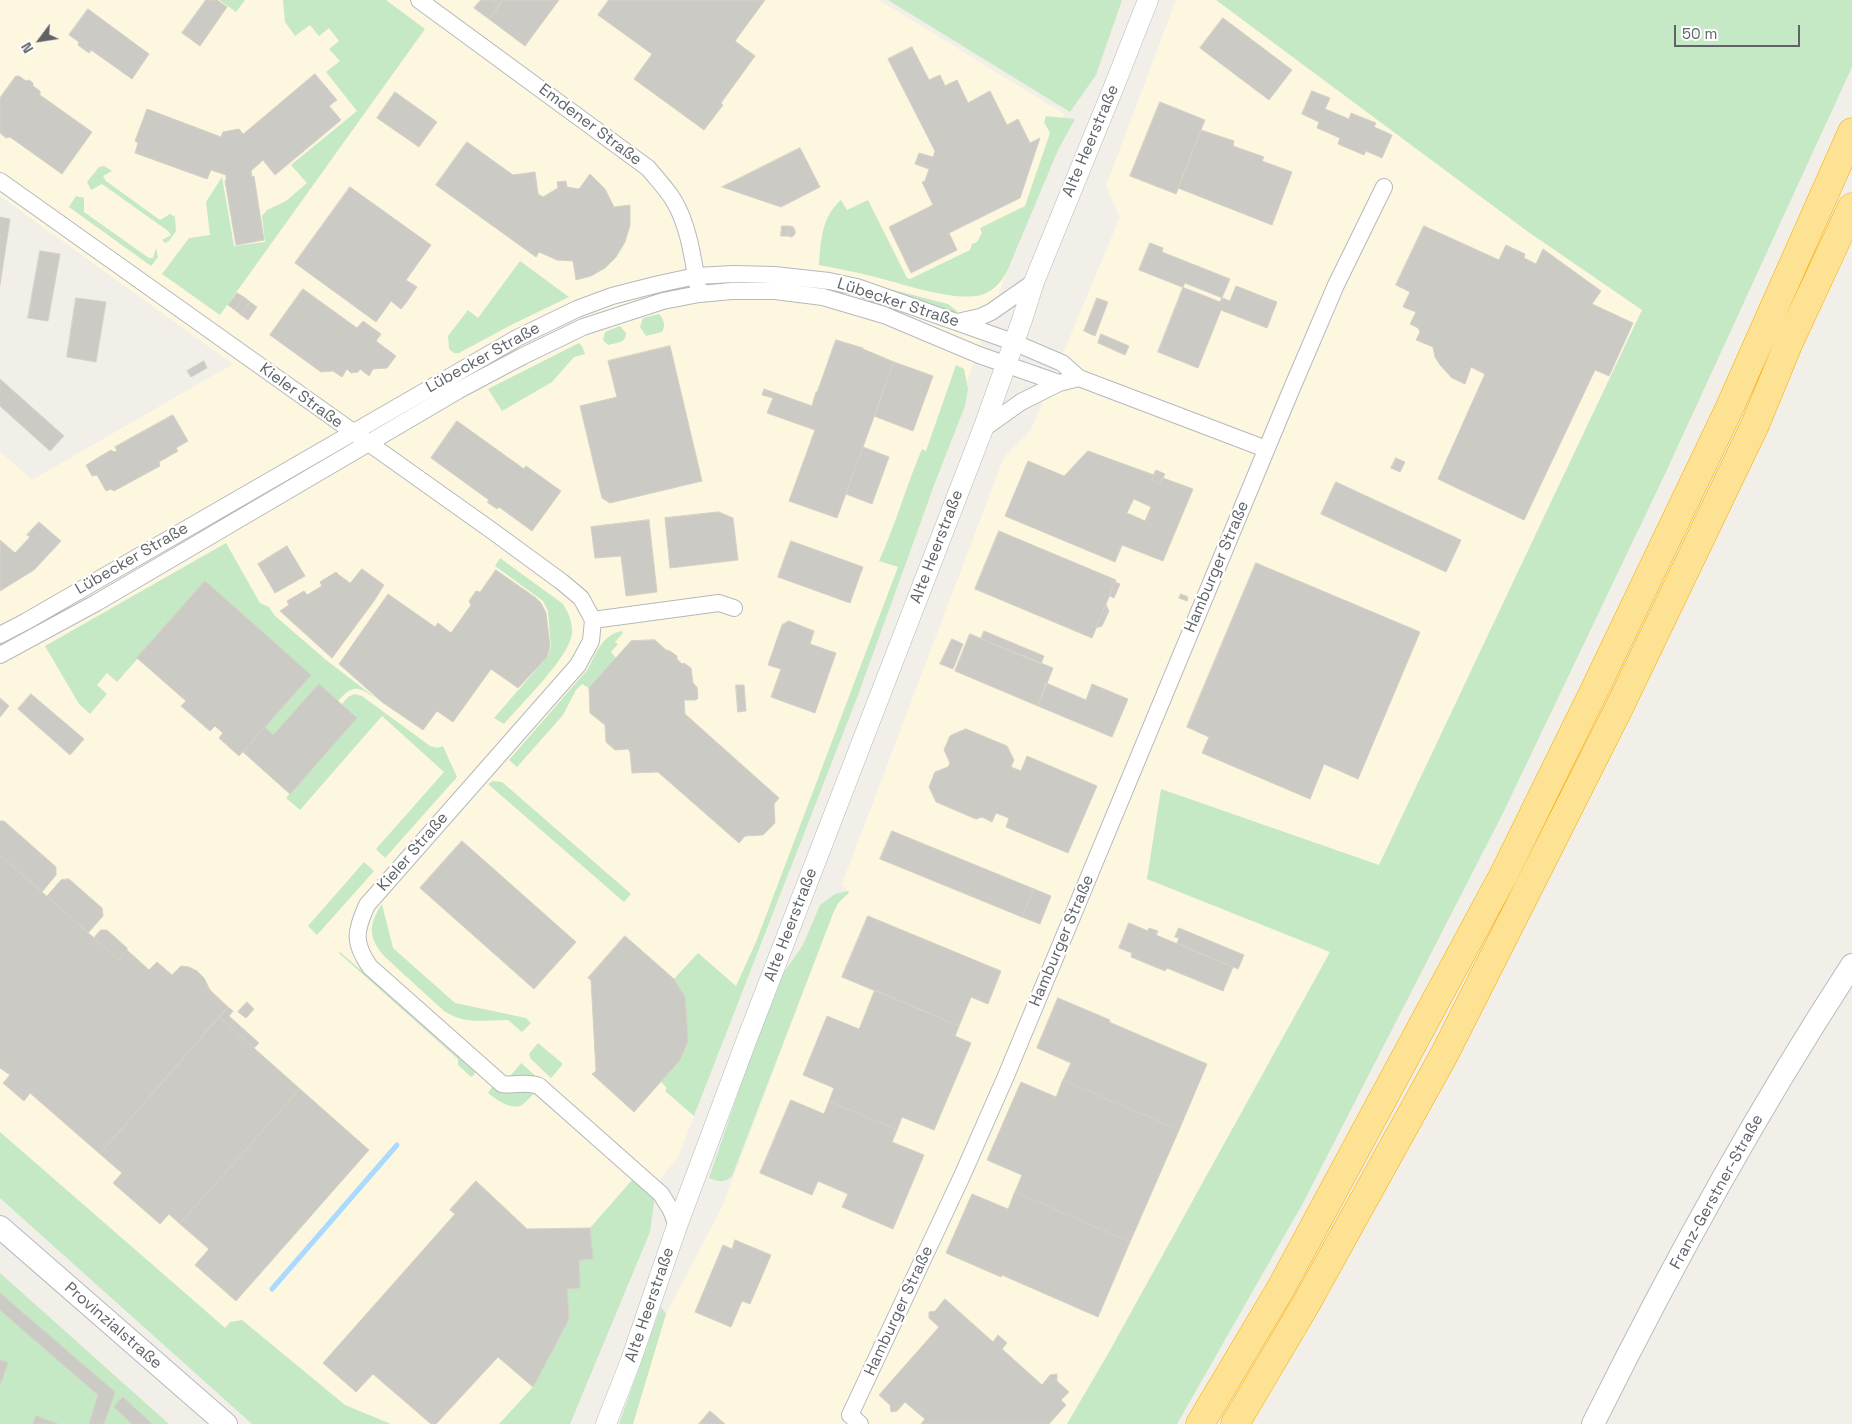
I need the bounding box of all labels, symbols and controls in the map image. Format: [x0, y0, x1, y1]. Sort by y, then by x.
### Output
north arrow [15, 15, 65, 65]
scale bar [1677, 15, 1803, 47]
text: 50 m [1682, 24, 1717, 43]
text: N [17, 39, 37, 56]
street label: Emdener Straße [535, 80, 645, 170]
street label: Alte Heerstraße [1059, 82, 1123, 200]
street label: Lübecker Straße [835, 274, 961, 332]
street label: Lübecker Straße [423, 319, 543, 397]
street label: Kieler Straße [256, 359, 346, 433]
street label: Alte Heerstraße [907, 488, 967, 606]
street label: Hamburger Straße [1181, 498, 1253, 636]
street label: Lübecker Straße [72, 519, 192, 599]
street label: Kieler Straße [373, 809, 453, 895]
street label: Alte Heerstraße [761, 866, 821, 984]
street label: Hamburger Straße [1026, 872, 1098, 1010]
street label: Franz-Gerstner-Straße [1666, 1111, 1768, 1273]
street label: Hamburger Straße [861, 1243, 937, 1379]
street label: Alte Heerstraße [621, 1245, 679, 1365]
street label: Provinzialstraße [60, 1278, 166, 1374]

